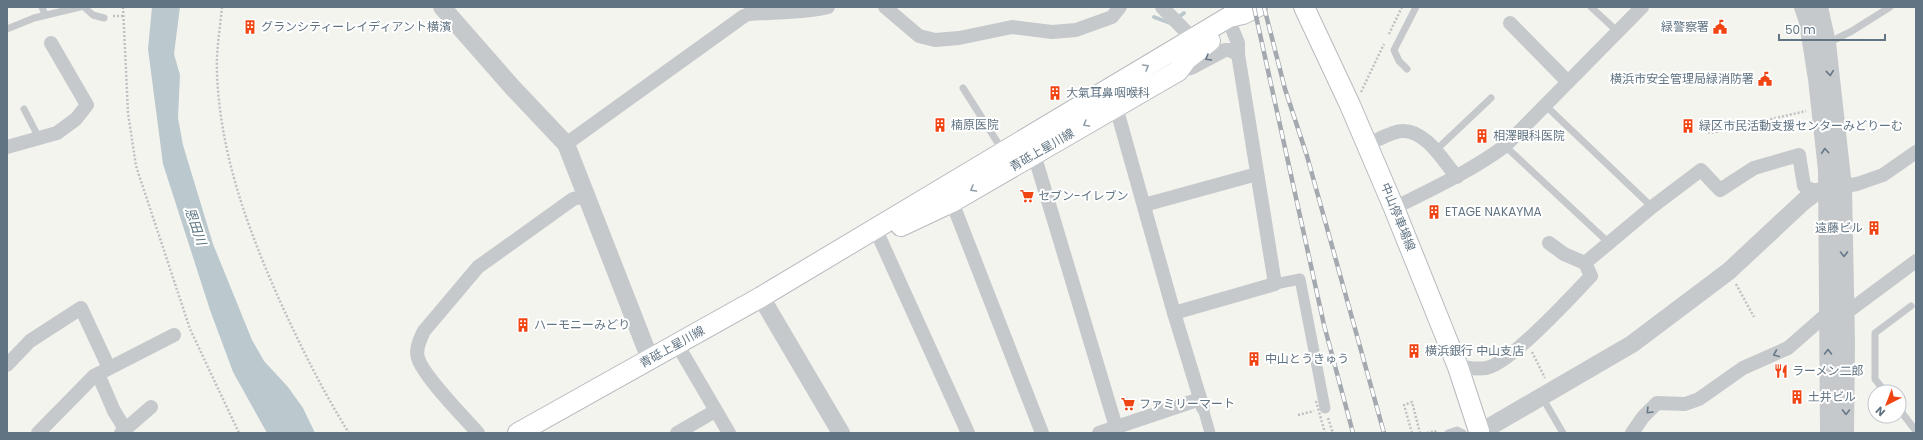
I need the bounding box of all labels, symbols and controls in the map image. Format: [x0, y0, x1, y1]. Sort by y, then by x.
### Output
scale bar [1779, 16, 1885, 42]
place label: グランシティーレイディアント横濱 [261, 18, 451, 35]
place label: 緑警察署 [1661, 18, 1709, 35]
building icon: グランシティーレイディアント横濱 [242, 19, 258, 35]
public building icon: 緑警察署 [1712, 19, 1728, 35]
text: 50 m [1785, 21, 1816, 38]
one-way arrow [1205, 54, 1212, 61]
one-way arrow [1142, 64, 1149, 71]
place label: 横浜市安全管理局緑消防署 [1610, 70, 1754, 87]
one-way arrow [1826, 70, 1835, 76]
public building icon: 横浜市安全管理局緑消防署 [1757, 71, 1773, 87]
place label: 大氣耳鼻咽喉科 [1066, 84, 1150, 101]
building icon: 大氣耳鼻咽喉科 [1047, 85, 1063, 101]
place label: 楠原医院 [951, 116, 999, 133]
building icon: 楠原医院 [932, 117, 948, 133]
place label: 緑区市民活動支援センターみどりーむ [1699, 117, 1903, 134]
building icon: 緑区市民活動支援センターみどりーむ [1680, 118, 1696, 134]
one-way arrow [1083, 120, 1090, 127]
street label: 青砥上星川線 [1006, 124, 1077, 175]
place label: 相澤眼科医院 [1493, 127, 1565, 144]
building icon: 相澤眼科医院 [1474, 128, 1490, 144]
one-way arrow [1821, 148, 1830, 154]
street label: 中山停車場線 [1377, 180, 1420, 253]
one-way arrow [970, 185, 977, 192]
place label: セブン-イレブン [1038, 187, 1129, 204]
supermarket icon: セブン-イレブン [1019, 188, 1035, 204]
place label: ETAGE NAKAYMA [1445, 203, 1542, 220]
building icon: ETAGE NAKAYMA [1426, 204, 1442, 220]
water label: 恩田川 [180, 205, 212, 250]
place label: 遠藤ビル [1815, 219, 1863, 236]
building icon: 遠藤ビル [1866, 220, 1882, 236]
one-way arrow [1840, 251, 1849, 257]
place label: ハーモニーみどり [534, 316, 630, 333]
building icon: ハーモニーみどり [515, 317, 531, 333]
street label: 青砥上星川線 [636, 322, 707, 371]
place label: 横浜銀行 中山支店 [1425, 342, 1524, 359]
building icon: 横浜銀行 中山支店 [1406, 343, 1422, 359]
one-way arrow [1772, 349, 1780, 357]
one-way arrow [1824, 349, 1832, 355]
place label: 中山とうきゅう [1265, 350, 1349, 367]
building icon: 中山とうきゅう [1246, 351, 1262, 367]
place label: ラーメン二郎 [1792, 362, 1864, 379]
restaurant icon: ラーメン二郎 [1773, 363, 1789, 379]
north arrow [1867, 384, 1907, 424]
place label: 土井ビル [1808, 388, 1856, 405]
building icon: 土井ビル [1789, 389, 1805, 405]
place label: ファミリーマート [1139, 395, 1235, 412]
supermarket icon: ファミリーマート [1120, 396, 1136, 412]
text: N [1872, 403, 1889, 420]
one-way arrow [1646, 406, 1654, 414]
one-way arrow [1842, 409, 1850, 415]

